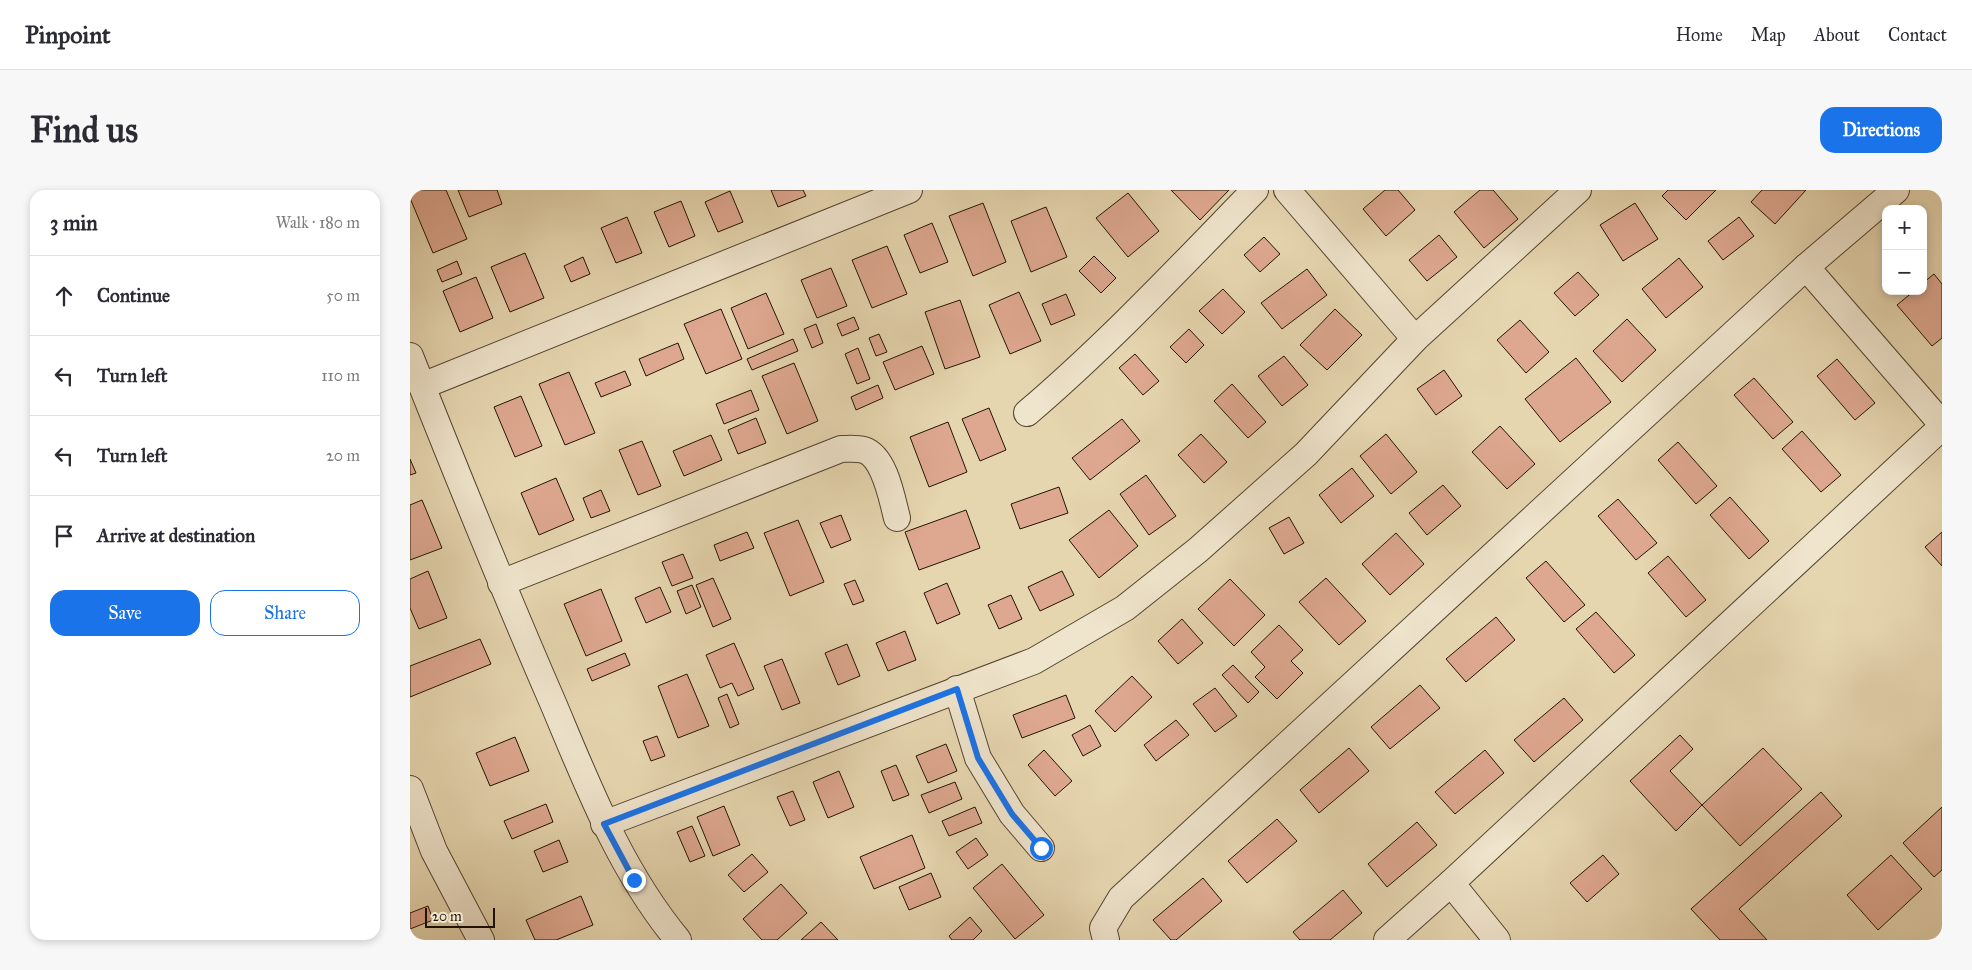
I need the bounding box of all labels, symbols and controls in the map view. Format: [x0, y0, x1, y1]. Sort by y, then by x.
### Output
text: Pinpoint [25, 20, 111, 50]
text: Home [1676, 24, 1723, 46]
text: Map [1751, 24, 1786, 46]
text: About [1814, 24, 1860, 46]
text: Contact [1888, 24, 1947, 46]
button: Directions [1820, 107, 1942, 153]
text: Find us [30, 109, 138, 152]
map controls [1882, 205, 1927, 295]
button: + [1882, 205, 1927, 250]
text: 3 min [50, 210, 98, 236]
text: Walk · 180 m [276, 213, 360, 232]
button: − [1882, 250, 1927, 295]
icon: ahead [50, 282, 78, 310]
text: Continue [97, 284, 170, 307]
text: 50 m [326, 286, 360, 305]
icon: left [50, 362, 78, 390]
text: Turn left [97, 364, 167, 387]
text: 110 m [321, 366, 360, 385]
icon: left [50, 442, 78, 470]
text: Turn left [97, 444, 167, 467]
text: 20 m [326, 446, 360, 465]
icon: arrive [50, 522, 78, 550]
text: Arrive at destination [97, 524, 255, 547]
button: Save [50, 590, 200, 636]
button: Share [210, 590, 360, 636]
route start [1030, 837, 1053, 860]
route end [623, 869, 646, 892]
scale bar [425, 905, 495, 928]
text: 20 m [432, 908, 462, 925]

